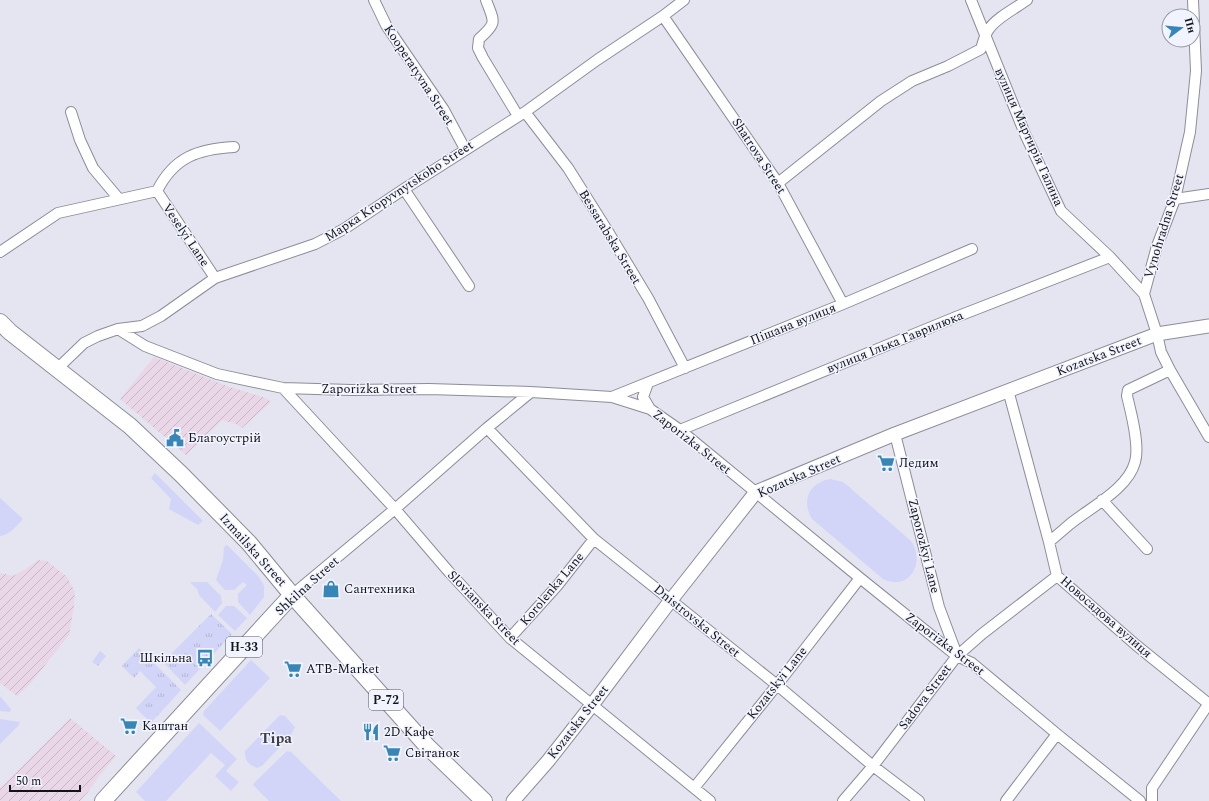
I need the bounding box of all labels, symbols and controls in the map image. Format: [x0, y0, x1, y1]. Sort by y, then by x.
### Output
north arrow [1161, 8, 1201, 48]
text: Пн [1180, 15, 1201, 35]
street label: Kooperatyvna Street [379, 21, 459, 130]
street label: вулиця Мартирія Галина [989, 64, 1069, 210]
street label: Shatrova Street [727, 114, 791, 199]
street label: Марка Kropyvnytskoho Street [321, 135, 478, 247]
street label: Vynohradna Street [1139, 171, 1189, 281]
street label: Bessarabska Street [574, 186, 647, 289]
street label: Veselyi Lane [157, 199, 215, 271]
street label: Піщана вулиця [747, 298, 839, 350]
street label: вулиця Ілька Гаврилюка [824, 305, 967, 379]
street label: Kozatska Street [1054, 330, 1145, 381]
street label: Zaporizka Street [321, 379, 417, 399]
street label: Zaporizka Street [648, 405, 736, 479]
public building icon: Благоустрій [165, 428, 185, 448]
place label: Благоустрій [188, 428, 261, 448]
street label: Kozatska Street [754, 448, 844, 503]
supermarket icon: Ледим [876, 453, 896, 473]
place label: Ледим [899, 453, 939, 473]
street label: Zaporozkyi Lane [903, 497, 945, 595]
street label: Izmailska Street [214, 509, 292, 592]
street label: Korolenka Lane [515, 548, 589, 630]
street label: Shkilna Street [270, 551, 344, 620]
street label: Slovianska Street [443, 566, 526, 651]
street label: Новосадова вулиця [1055, 571, 1157, 663]
shop icon: Сантехника [321, 579, 341, 599]
place label: Сантехника [344, 579, 416, 599]
street label: Dnistrovska Street [649, 580, 745, 663]
street label: Zaporizka Street [901, 607, 989, 681]
road number: Н-33 [226, 637, 262, 657]
street label: Kozatskyi Lane [742, 642, 812, 724]
place label: Шкільна [140, 648, 193, 668]
bus stop icon: Шкільна [195, 648, 215, 668]
supermarket icon: ATB-Market [283, 659, 303, 679]
place label: ATB-Market [306, 659, 380, 679]
street label: Sadova Street [894, 660, 957, 734]
street label: Kozatska Street [543, 680, 614, 763]
road number: Р-72 [369, 690, 403, 710]
supermarket icon: Каштан [119, 716, 139, 736]
place label: Каштан [142, 716, 189, 736]
restaurant icon: 2D Кафе [361, 722, 381, 742]
place label: 2D Кафе [384, 722, 434, 742]
district label: Тіра [260, 727, 292, 750]
supermarket icon: Світанок [382, 743, 402, 763]
place label: Світанок [405, 743, 460, 763]
scale bar [10, 767, 80, 793]
text: 50 m [16, 772, 41, 791]

